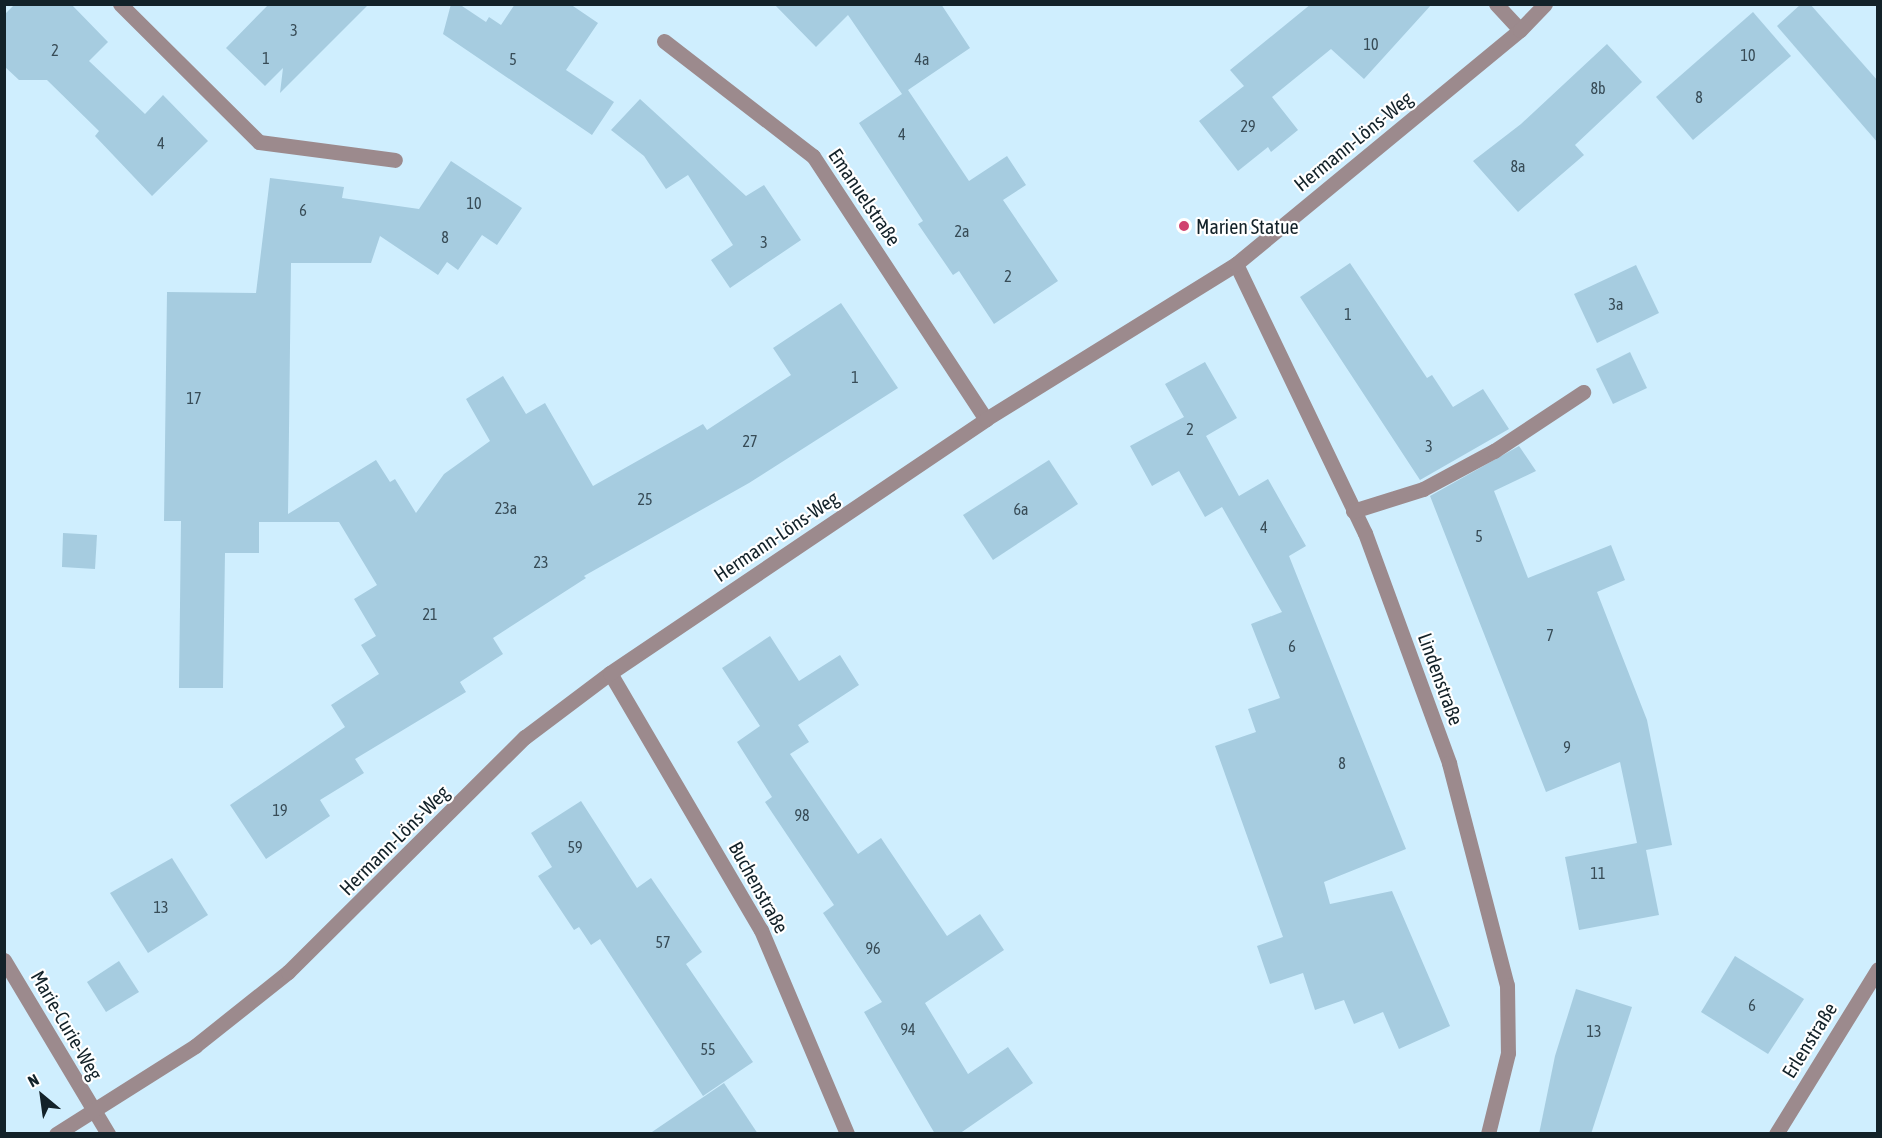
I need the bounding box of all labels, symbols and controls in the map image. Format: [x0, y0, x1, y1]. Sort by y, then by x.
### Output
house number: 3 [290, 20, 298, 40]
house number: 10 [1363, 34, 1379, 54]
house number: 2 [51, 40, 59, 60]
house number: 10 [1740, 45, 1756, 65]
house number: 1 [262, 48, 270, 68]
house number: 5 [509, 49, 517, 69]
house number: 4a [915, 49, 929, 69]
house number: 8b [1590, 78, 1606, 98]
street label: Hermann-Löns-Weg [1289, 86, 1417, 196]
house number: 8 [1695, 87, 1703, 107]
house number: 29 [1240, 116, 1256, 136]
house number: 4 [898, 124, 906, 144]
house number: 4 [157, 133, 165, 153]
street label: Emanuelstraße [824, 144, 906, 250]
house number: 8a [1511, 156, 1525, 176]
house number: 10 [466, 193, 482, 213]
house number: 6 [299, 200, 307, 220]
place label: Marien Statue [1196, 214, 1299, 238]
marker: Marien Statue [1177, 219, 1191, 233]
house number: 2a [955, 221, 969, 241]
house number: 8 [441, 227, 449, 247]
house number: 3 [760, 232, 768, 252]
house number: 2 [1004, 266, 1012, 286]
house number: 3a [1609, 294, 1623, 314]
house number: 1 [1344, 304, 1352, 324]
house number: 1 [851, 367, 859, 387]
house number: 17 [186, 388, 202, 408]
house number: 2 [1186, 419, 1194, 439]
house number: 27 [742, 431, 758, 451]
house number: 3 [1425, 436, 1433, 456]
street label: Hermann-Löns-Weg [709, 485, 843, 587]
house number: 25 [637, 489, 653, 509]
house number: 23a [495, 498, 517, 518]
house number: 6a [1014, 499, 1028, 519]
house number: 4 [1260, 517, 1268, 537]
house number: 5 [1475, 526, 1483, 546]
house number: 23 [533, 552, 549, 572]
house number: 21 [422, 604, 438, 624]
house number: 7 [1546, 625, 1554, 645]
street label: Lindenstraße [1413, 630, 1469, 728]
house number: 6 [1288, 636, 1296, 656]
house number: 9 [1563, 737, 1571, 757]
house number: 8 [1338, 753, 1346, 773]
street label: Hermann-Löns-Weg [334, 780, 454, 900]
house number: 19 [272, 800, 288, 820]
house number: 98 [794, 805, 810, 825]
house number: 59 [567, 837, 583, 857]
street label: Buchenstraße [724, 837, 794, 937]
house number: 11 [1590, 863, 1606, 883]
house number: 13 [153, 897, 169, 917]
house number: 57 [655, 932, 671, 952]
house number: 96 [865, 938, 881, 958]
street label: Marie-Curie-Weg [26, 966, 108, 1084]
house number: 6 [1748, 995, 1756, 1015]
street label: Erlenstraße [1776, 998, 1842, 1082]
house number: 94 [900, 1019, 916, 1039]
house number: 13 [1586, 1021, 1602, 1041]
house number: 55 [700, 1039, 716, 1059]
north arrow [12, 1066, 72, 1126]
text: N [25, 1070, 42, 1090]

